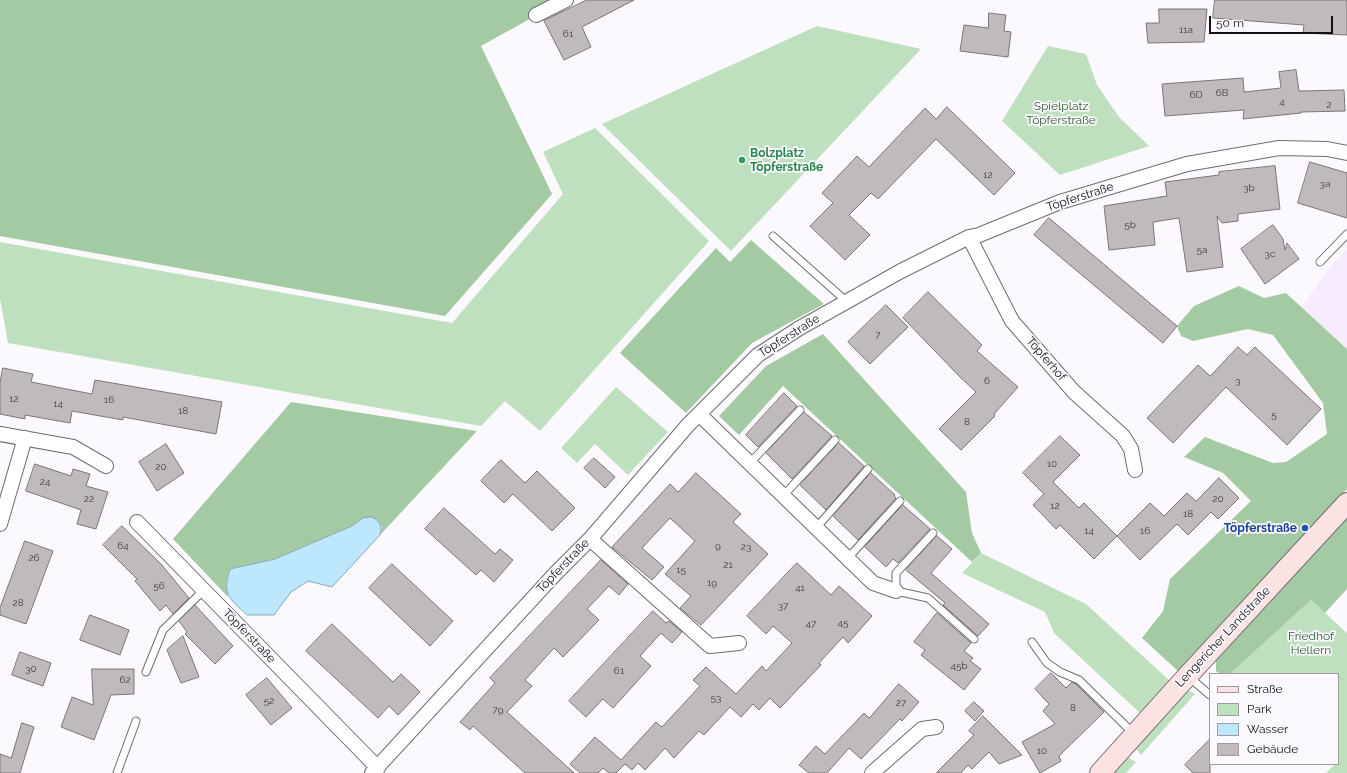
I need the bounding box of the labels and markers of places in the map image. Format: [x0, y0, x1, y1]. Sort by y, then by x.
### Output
place label: Bolzplatz Töpferstraße [750, 146, 823, 174]
marker: Bolzplatz Töpferstraße [737, 155, 747, 165]
place label: Töpferstraße [1224, 521, 1297, 535]
marker: Töpferstraße [1300, 523, 1310, 533]

